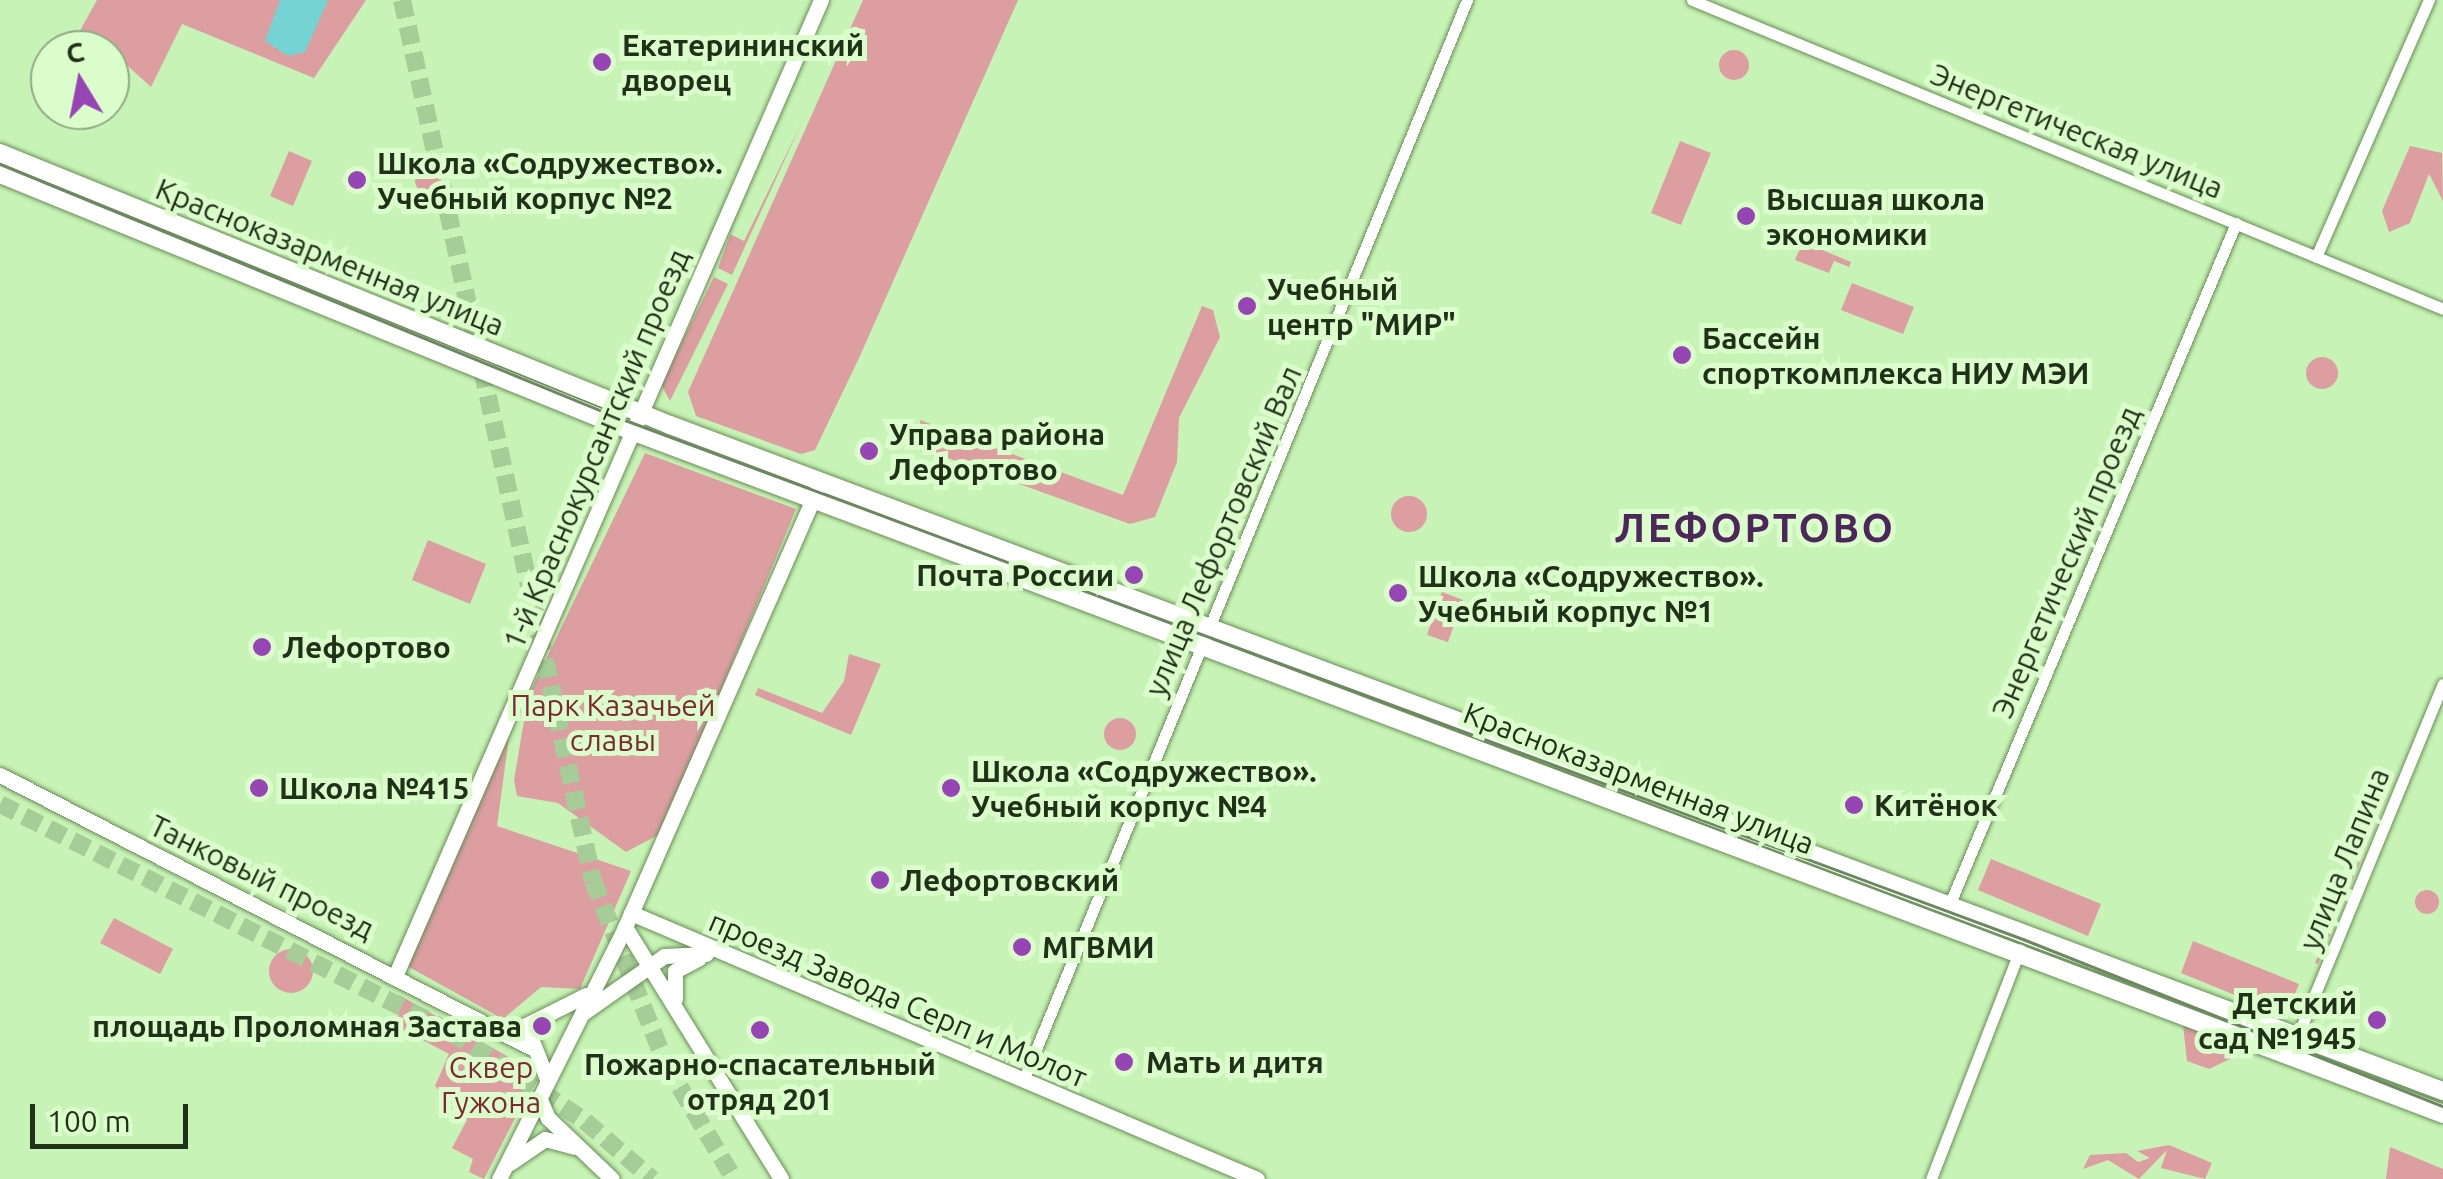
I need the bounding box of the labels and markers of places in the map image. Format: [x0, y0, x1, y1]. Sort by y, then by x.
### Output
place label: Екатерининский дворец [622, 27, 864, 98]
marker: Екатерининский дворец [591, 51, 613, 73]
place label: Школа «Содружество». Учебный корпус №2 [377, 145, 723, 216]
marker: Школа «Содружество». Учебный корпус №2 [346, 169, 368, 191]
place label: Высшая школа экономики [1766, 181, 1985, 252]
marker: Высшая школа экономики [1735, 205, 1757, 227]
place label: Учебный центр "МИР" [1267, 271, 1456, 342]
marker: Учебный центр "МИР" [1236, 295, 1258, 317]
place label: Бассейн спорткомплекса НИУ МЭИ [1702, 320, 2090, 390]
marker: Бассейн спорткомплекса НИУ МЭИ [1671, 344, 1693, 366]
place label: Управа района Лефортово [889, 416, 1105, 486]
marker: Управа района Лефортово [858, 440, 880, 462]
place label: Почта России [916, 557, 1114, 593]
place label: Школа «Содружество». Учебный корпус №1 [1418, 558, 1764, 628]
marker: Почта России [1123, 564, 1145, 586]
marker: Школа «Содружество». Учебный корпус №1 [1387, 582, 1409, 604]
place label: Лефортово [282, 629, 451, 665]
marker: Лефортово [251, 636, 273, 658]
place label: Школа «Содружество». Учебный корпус №4 [971, 753, 1317, 824]
place label: Школа №415 [279, 770, 470, 806]
marker: Школа №415 [248, 777, 270, 799]
marker: Школа «Содружество». Учебный корпус №4 [940, 777, 962, 799]
place label: Китёнок [1874, 787, 1998, 823]
marker: Китёнок [1843, 794, 1865, 816]
place label: Лефортовский [900, 862, 1119, 898]
marker: Лефортовский [869, 869, 891, 891]
place label: МГВМИ [1042, 929, 1155, 965]
marker: МГВМИ [1011, 936, 1033, 958]
place label: Детский сад №1945 [2198, 985, 2357, 1056]
place label: площадь Проломная Застава [92, 1008, 522, 1044]
marker: Детский сад №1945 [2366, 1009, 2388, 1031]
marker: площадь Проломная Застава [531, 1015, 553, 1037]
marker: Пожарно-спасательный отряд 201 [749, 1019, 771, 1041]
place label: Мать и дитя [1146, 1044, 1324, 1080]
place label: Пожарно-спасательный отряд 201 [584, 1046, 936, 1116]
marker: Мать и дитя [1111, 1049, 1137, 1075]

